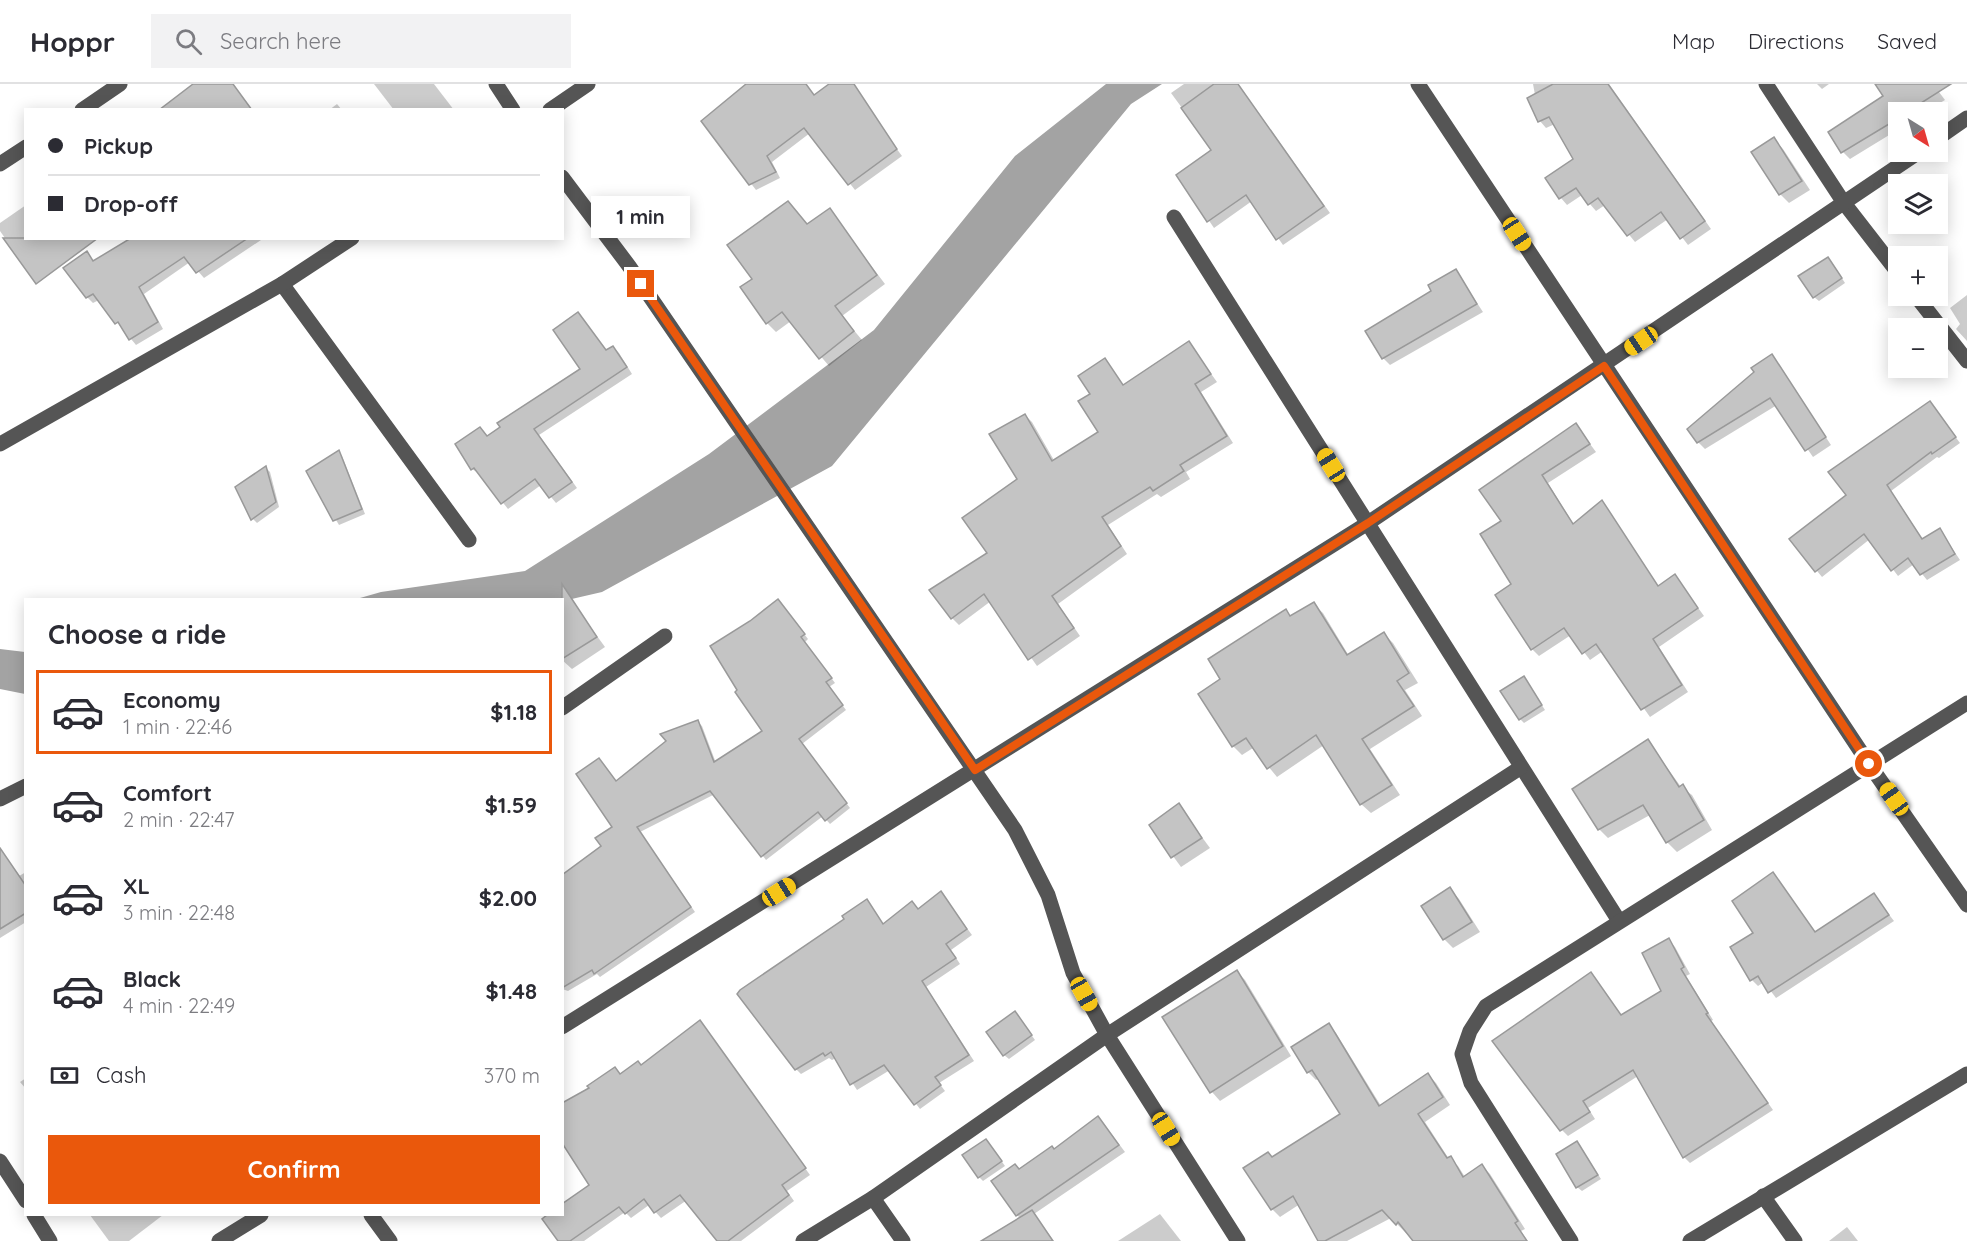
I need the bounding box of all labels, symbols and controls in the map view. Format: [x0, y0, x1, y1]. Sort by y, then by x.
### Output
search box [151, 14, 571, 68]
text: Hoppr [30, 24, 115, 59]
icon: search [172, 25, 205, 58]
text: Search here [220, 27, 341, 55]
text: Map [1672, 28, 1715, 54]
text: Directions [1748, 28, 1844, 54]
text: Saved [1877, 28, 1937, 54]
north arrow [1888, 102, 1948, 162]
map controls [1888, 102, 1948, 378]
text: Pickup [84, 132, 153, 160]
button: layers [1888, 174, 1948, 234]
text: Drop-off [84, 190, 178, 218]
callout: 1 min [592, 197, 690, 239]
text: 1 min [616, 204, 665, 229]
car [1500, 214, 1534, 254]
button: + [1888, 246, 1948, 306]
route end [627, 270, 654, 297]
button: − [1888, 318, 1948, 378]
car [1621, 323, 1661, 359]
car [1314, 445, 1348, 485]
text: Choose a ride [48, 617, 226, 651]
icon: car [51, 685, 105, 739]
text: Economy [123, 686, 221, 714]
text: $1.18 [490, 698, 537, 726]
text: 1 min · 22:46 [123, 714, 232, 739]
route start [1855, 750, 1882, 777]
icon: car [51, 778, 105, 832]
text: Comfort [123, 779, 212, 807]
car [1876, 779, 1912, 819]
text: $1.59 [485, 791, 537, 819]
text: 2 min · 22:47 [123, 807, 235, 832]
icon: car [51, 871, 105, 925]
text: XL [123, 872, 150, 900]
car [759, 875, 799, 909]
text: $2.00 [479, 884, 537, 912]
text: 3 min · 22:48 [123, 900, 235, 925]
icon: car [51, 964, 105, 1018]
text: Black [123, 965, 181, 993]
car [1067, 974, 1101, 1014]
text: $1.48 [485, 977, 537, 1005]
text: 4 min · 22:49 [123, 993, 235, 1018]
icon: cash [48, 1059, 81, 1092]
text: Cash [96, 1061, 147, 1089]
text: 370 m [484, 1063, 540, 1088]
car [1149, 1109, 1183, 1149]
button: Confirm [48, 1135, 540, 1204]

